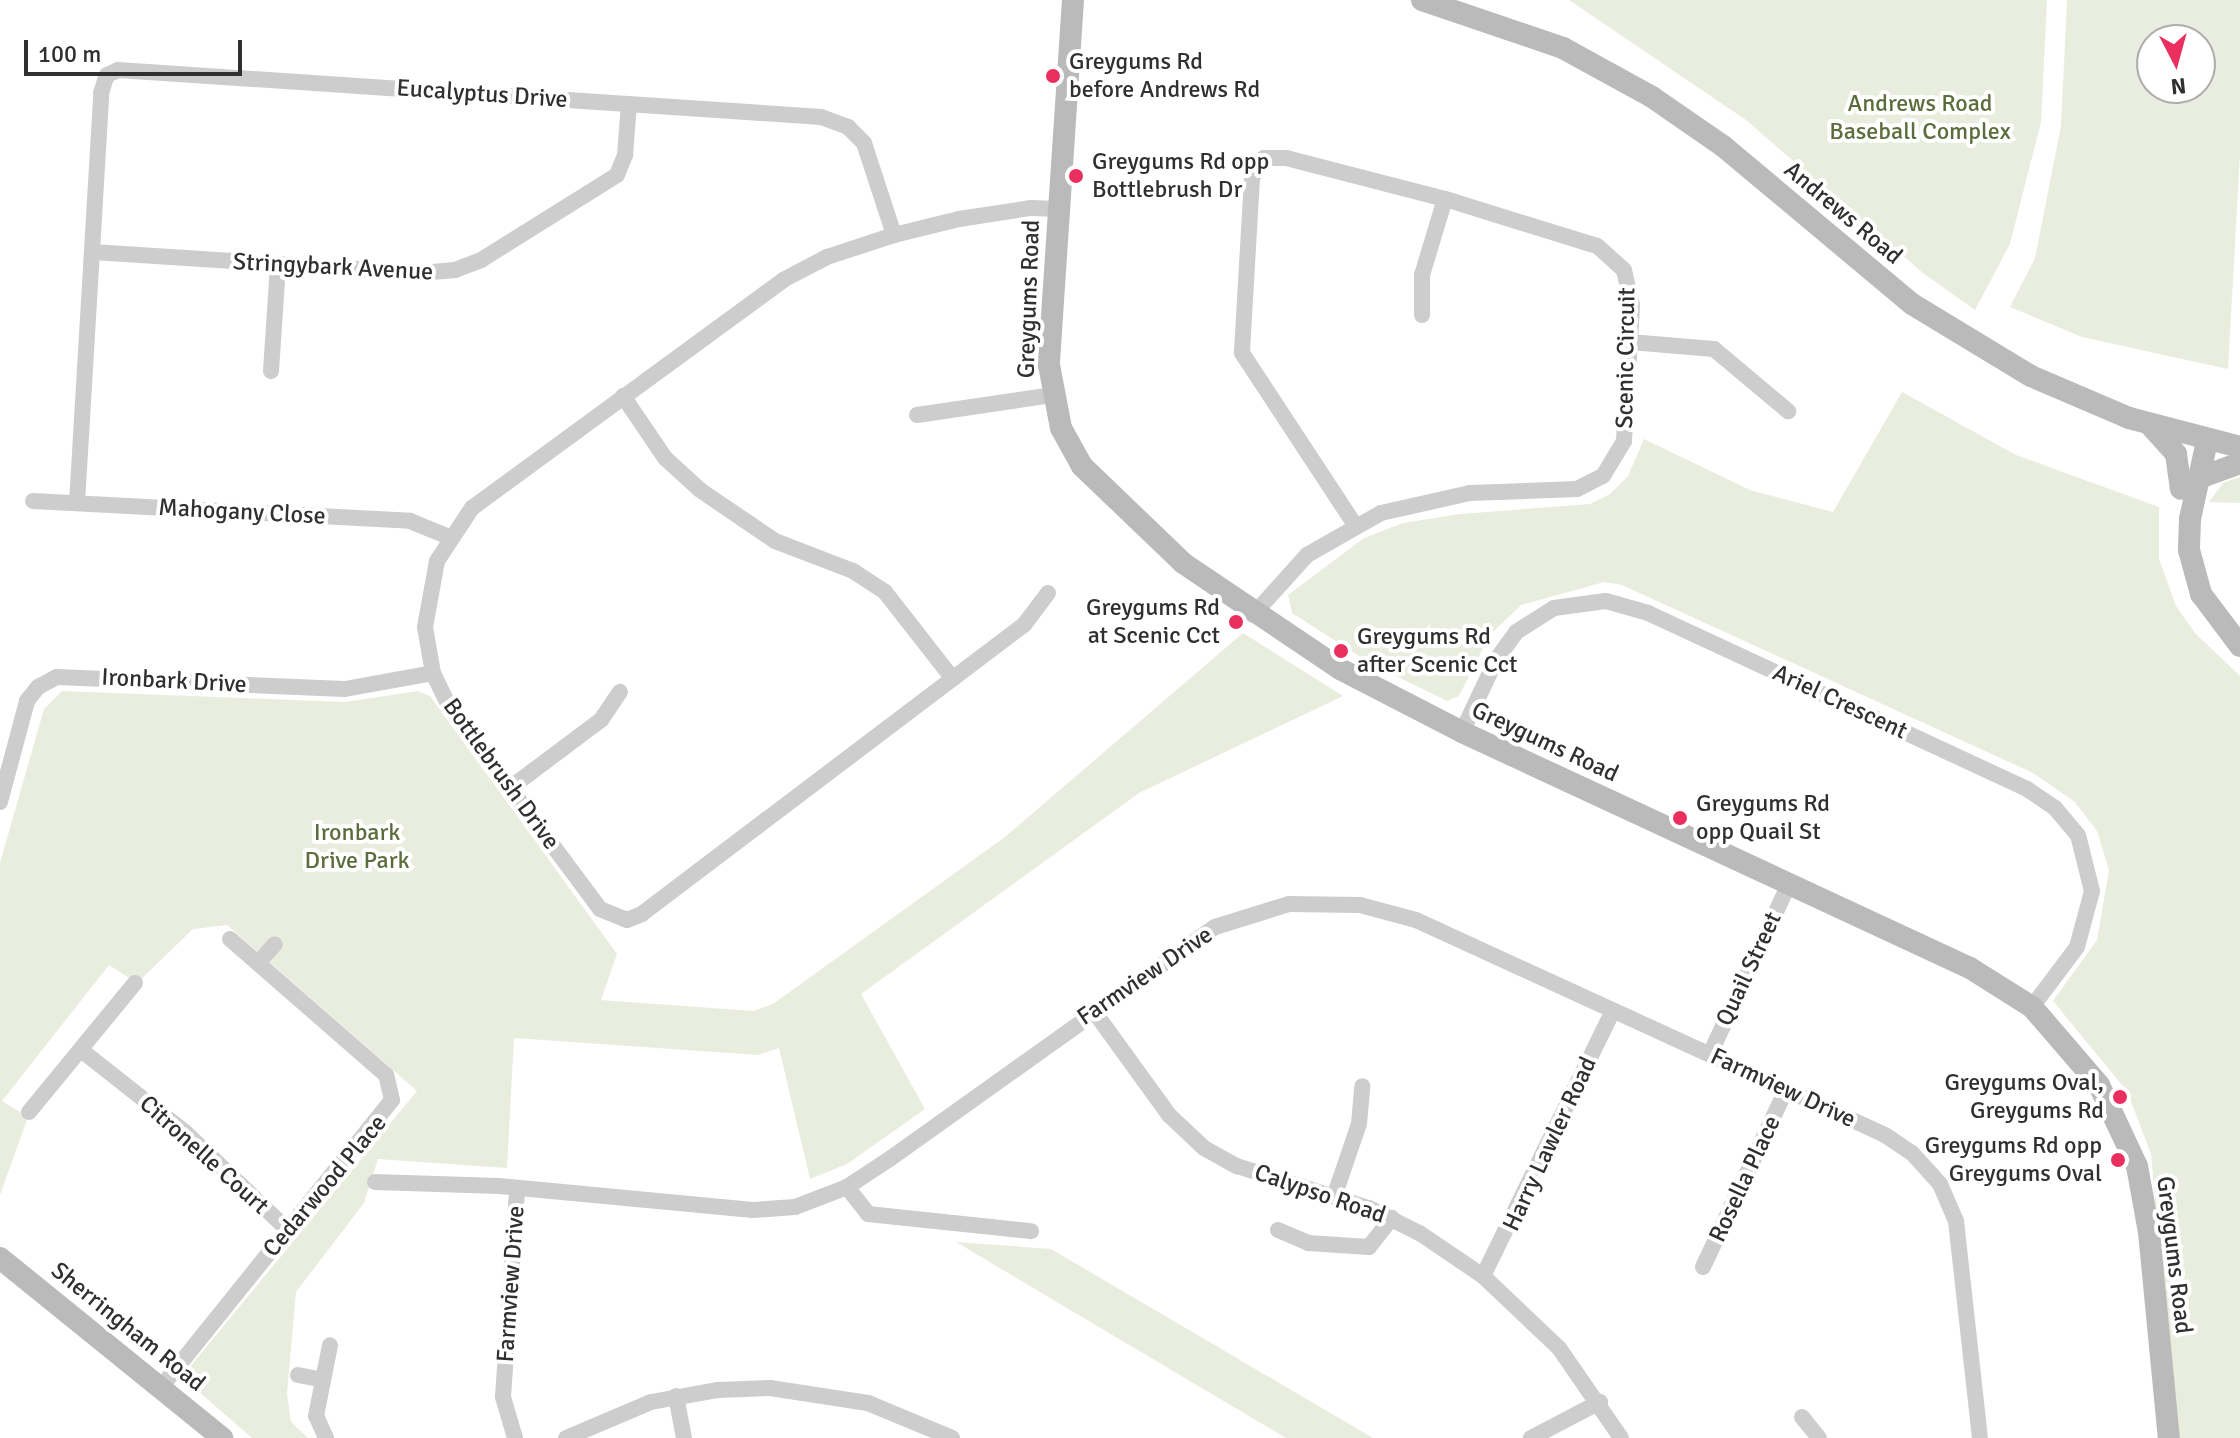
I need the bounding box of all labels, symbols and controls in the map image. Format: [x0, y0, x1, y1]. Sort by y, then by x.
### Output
scale bar [28, 24, 246, 74]
north arrow [2136, 24, 2216, 104]
text: 100 m [38, 39, 101, 69]
place label: Greygums Rd before Andrews Rd [1069, 48, 1260, 104]
marker: Greygums Rd before Andrews Rd [1044, 67, 1062, 85]
text: N [2169, 72, 2187, 101]
street label: Eucalyptus Drive [395, 74, 569, 114]
park label: Andrews Road Baseball Complex [1829, 90, 2011, 146]
place label: Greygums Rd opp Bottlebrush Dr [1092, 148, 1269, 204]
street label: Andrews Road [1778, 155, 1908, 271]
marker: Greygums Rd opp Bottlebrush Dr [1067, 167, 1085, 185]
street label: Greygums Road [1012, 219, 1046, 379]
street label: Stringybark Avenue [232, 247, 434, 287]
street label: Scenic Circuit [1610, 287, 1642, 429]
street label: Mahogany Close [158, 493, 326, 531]
place label: Greygums Rd at Scenic Cct [1086, 594, 1220, 650]
marker: Greygums Rd at Scenic Cct [1227, 613, 1245, 631]
place label: Greygums Rd after Scenic Cct [1357, 623, 1517, 679]
marker: Greygums Rd after Scenic Cct [1332, 642, 1350, 660]
street label: Ariel Crescent [1768, 658, 1912, 746]
street label: Ironbark Drive [101, 663, 247, 699]
street label: Bottlebrush Drive [437, 693, 565, 855]
street label: Greygums Road [1467, 695, 1623, 789]
place label: Greygums Rd opp Quail St [1696, 790, 1830, 846]
marker: Greygums Rd opp Quail St [1671, 809, 1689, 827]
park label: Ironbark Drive Park [304, 819, 410, 875]
street label: Quail Street [1710, 907, 1788, 1031]
street label: Farmview Drive [1072, 920, 1218, 1032]
street label: Farmview Drive [1706, 1042, 1860, 1134]
street label: Harry Lawler Road [1497, 1052, 1603, 1236]
place label: Greygums Oval, Greygums Rd [1944, 1069, 2104, 1125]
marker: Greygums Oval, Greygums Rd [2111, 1088, 2129, 1106]
street label: Citronelle Court [134, 1090, 274, 1220]
street label: Cedarwood Place [257, 1109, 393, 1263]
street label: Rosella Place [1703, 1111, 1787, 1247]
place label: Greygums Rd opp Greygums Oval [1925, 1132, 2102, 1188]
marker: Greygums Rd opp Greygums Oval [2109, 1151, 2127, 1169]
street label: Calypso Road [1251, 1158, 1389, 1230]
street label: Greygums Road [2150, 1175, 2198, 1335]
street label: Farmview Drive [491, 1205, 531, 1363]
street label: Sherringham Road [45, 1256, 211, 1398]

